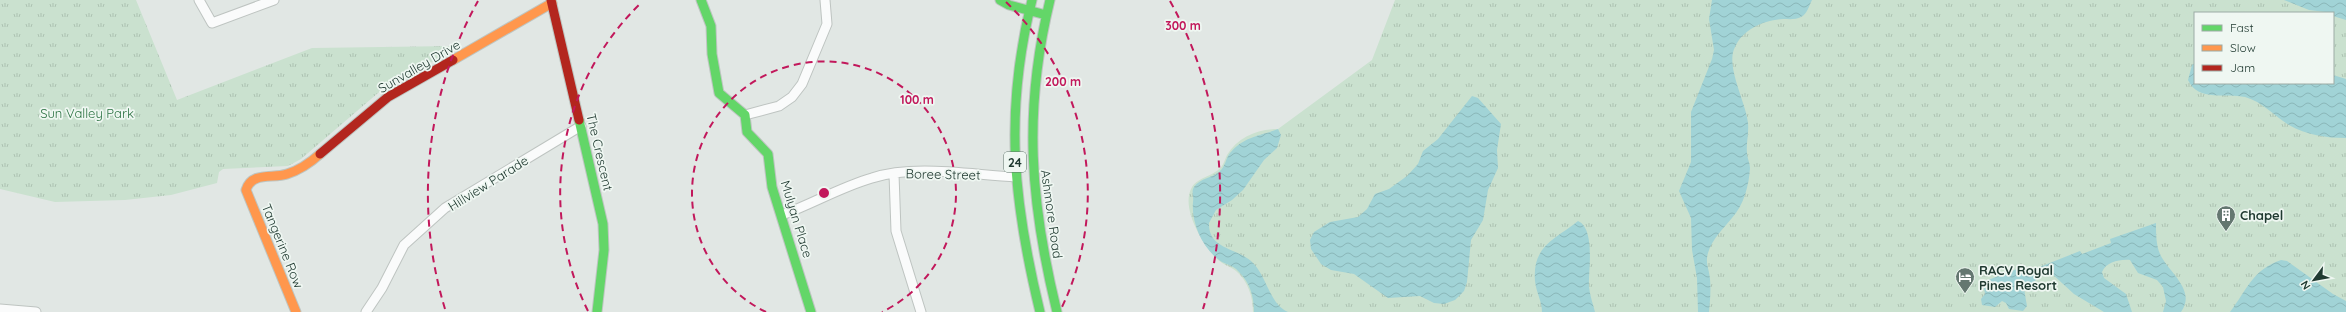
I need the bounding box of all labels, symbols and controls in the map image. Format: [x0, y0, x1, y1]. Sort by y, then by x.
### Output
legend [2194, 12, 2334, 84]
text: 300 m [1165, 18, 1201, 33]
text: Fast [2230, 20, 2254, 35]
street label: Sunvalley Drive [375, 36, 463, 96]
text: Slow [2230, 40, 2256, 55]
text: Jam [2230, 60, 2255, 75]
text: 200 m [1045, 74, 1081, 89]
text: 100 m [900, 92, 934, 107]
park label: Sun Valley Park [40, 105, 134, 121]
street label: The Crescent [583, 112, 617, 192]
street label: Hillview Parade [445, 152, 531, 214]
road number: 24 [1004, 152, 1026, 172]
street label: Boree Street [905, 165, 981, 183]
street label: Ashmore Road [1038, 169, 1066, 259]
street label: Mulyan Place [778, 178, 816, 260]
centre of rings [817, 186, 831, 200]
street label: Tangerine Row [259, 201, 307, 291]
building icon: Chapel [2215, 204, 2237, 232]
place label: Chapel [2240, 207, 2283, 223]
north arrow [2294, 260, 2334, 300]
place label: RACV Royal Pines Resort [1979, 262, 2057, 293]
hotel icon: RACV Royal Pines Resort [1954, 266, 1976, 294]
text: N [2297, 278, 2314, 292]

